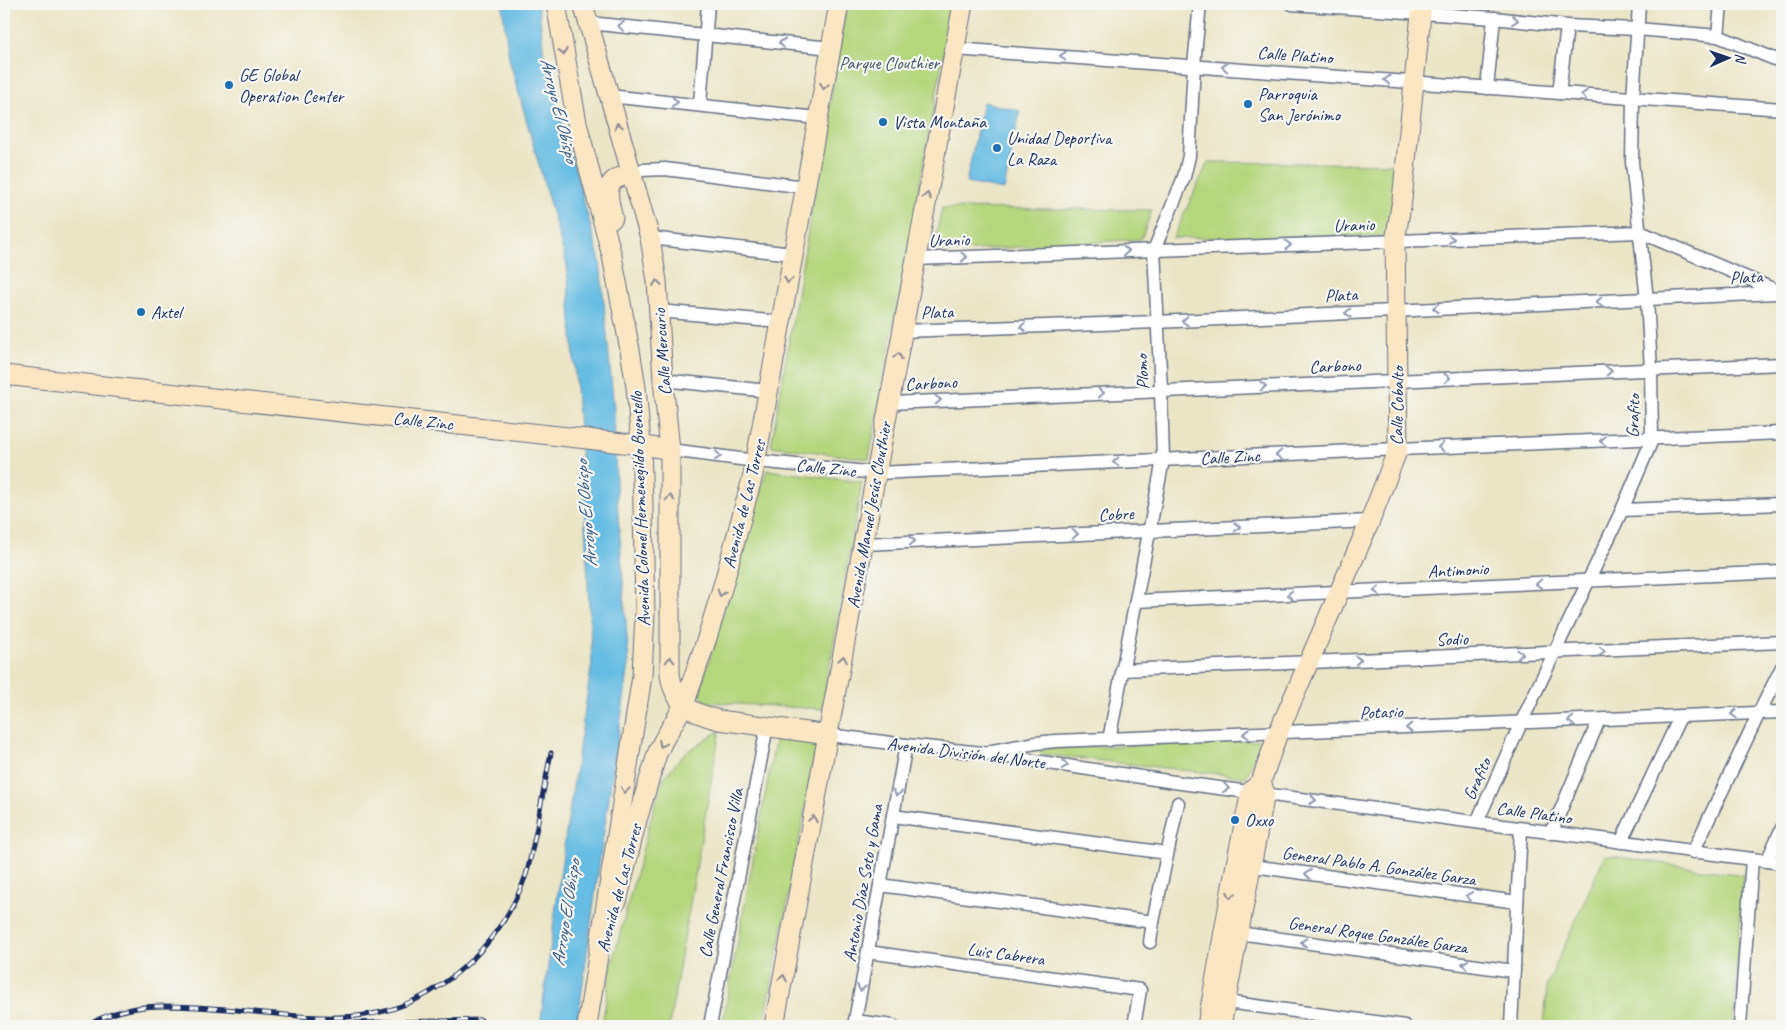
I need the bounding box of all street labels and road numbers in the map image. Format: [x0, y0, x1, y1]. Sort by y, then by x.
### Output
street label: Calle Platino [1257, 41, 1335, 69]
street label: Uranio [1333, 213, 1376, 237]
street label: Uranio [928, 228, 971, 252]
street label: Plata [1729, 265, 1765, 289]
street label: Plata [1324, 283, 1360, 307]
street label: Plata [920, 300, 955, 324]
street label: Calle Mercurio [648, 306, 676, 396]
street label: Plomo [1130, 352, 1154, 390]
street label: Carbono [1309, 354, 1363, 378]
street label: Calle Cobalto [1385, 365, 1409, 446]
street label: Carbono [905, 371, 959, 395]
street label: Avenida Colonel Hermenegildo Buentello [625, 390, 655, 627]
street label: Grafito [1621, 392, 1645, 438]
street label: Calle Zinc [392, 407, 456, 435]
street label: Avenida Manuel Jesús Clouthier [842, 419, 896, 610]
street label: Avenida de Las Torres [717, 436, 771, 571]
street label: Calle Zinc [1200, 444, 1262, 470]
street label: Calle Zinc [795, 454, 859, 482]
street label: Cobre [1098, 502, 1135, 526]
street label: Antimonio [1427, 557, 1490, 583]
street label: Sodio [1436, 627, 1470, 651]
street label: Potasio [1359, 700, 1405, 724]
street label: Avenida División del Norte [886, 732, 1047, 774]
street label: Grafito [1458, 753, 1497, 803]
street label: Calle General Francisco Villa [694, 786, 748, 959]
street label: Calle Platino [1495, 797, 1575, 829]
street label: Antonio Díaz Soto y Gama [838, 801, 888, 963]
street label: Avenida de Las Torres [591, 820, 647, 954]
street label: General Pablo A. González Garza [1281, 842, 1479, 891]
street label: General Roque González Garza [1287, 912, 1471, 959]
street label: Luis Cabrera [966, 938, 1048, 971]

